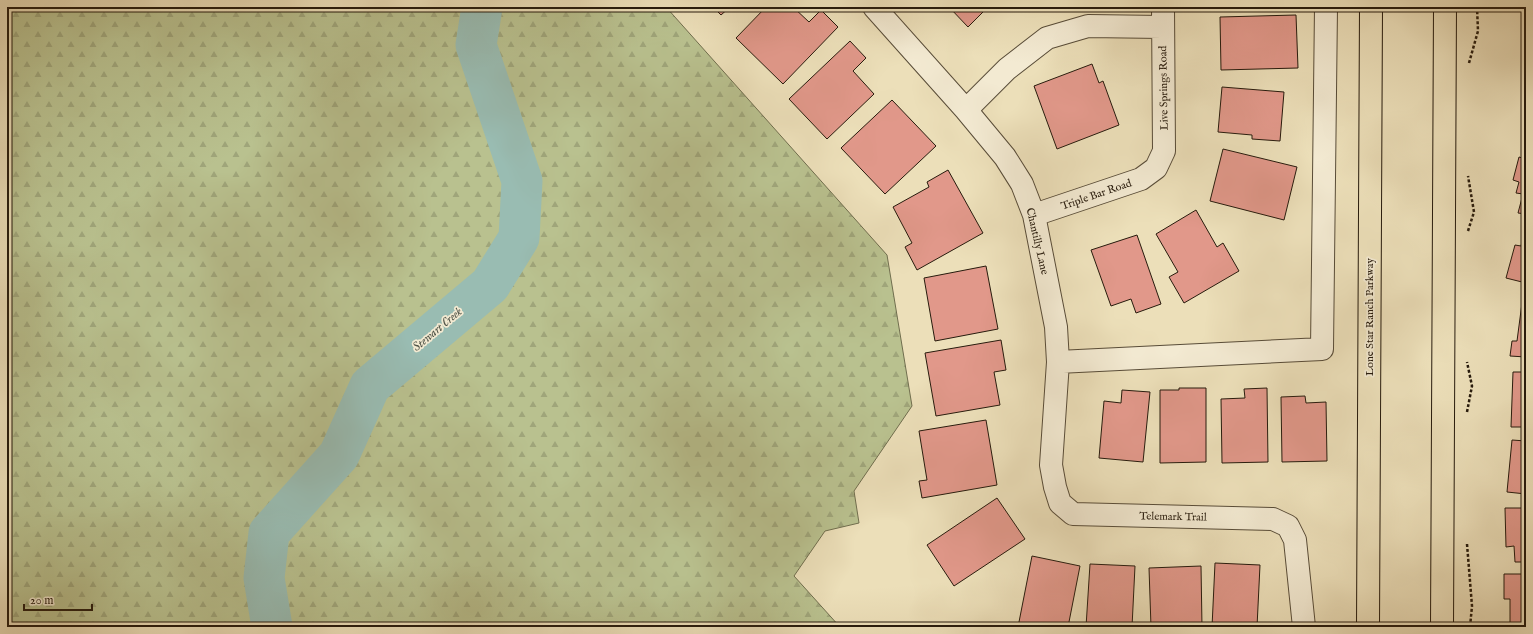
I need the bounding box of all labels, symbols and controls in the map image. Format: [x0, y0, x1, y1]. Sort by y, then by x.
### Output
street label: Live Springs Road [1156, 45, 1172, 130]
street label: Triple Bar Road [1059, 176, 1134, 214]
street label: Chantilly Lane [1023, 206, 1052, 276]
street label: Lone Star Ranch Parkway [1363, 258, 1377, 376]
water label: Stewart Creek [409, 304, 465, 355]
street label: Telemark Trail [1139, 509, 1207, 525]
scale bar [24, 586, 92, 612]
text: 20 m [30, 593, 53, 608]

